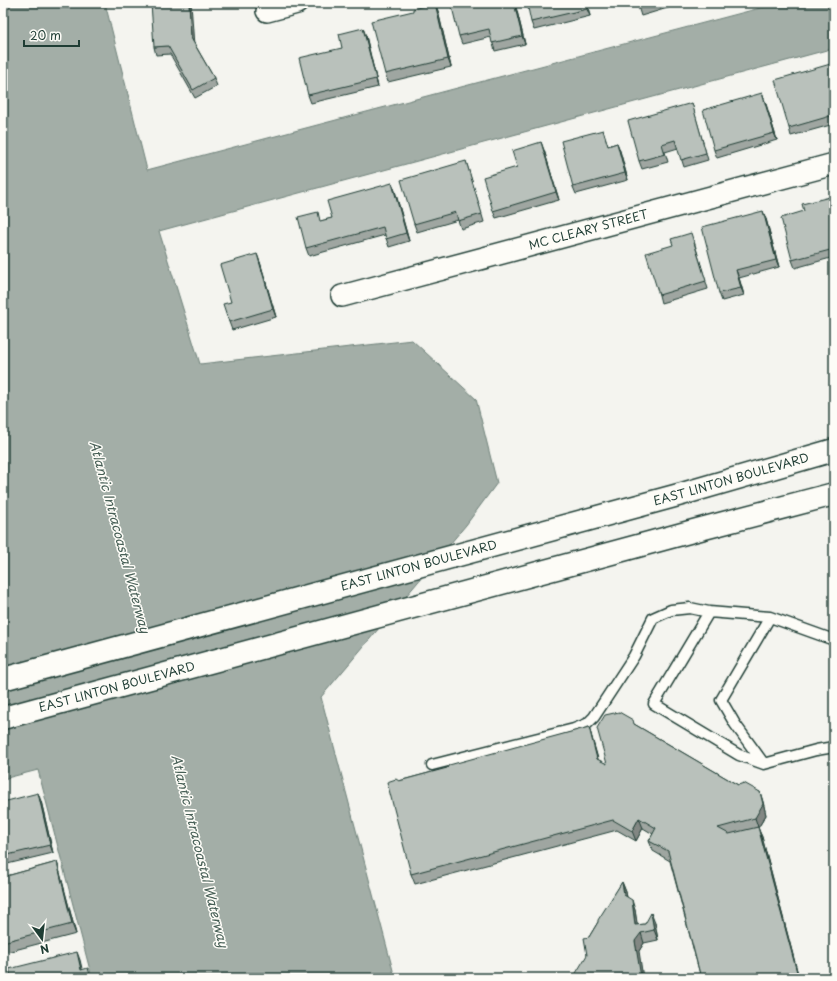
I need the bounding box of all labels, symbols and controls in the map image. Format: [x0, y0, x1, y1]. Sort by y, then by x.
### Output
scale bar [24, 22, 79, 48]
text: 20 m [30, 26, 61, 44]
street label: MC CLEARY STREET [526, 204, 651, 254]
water label: Atlantic Intracoastal Waterway [86, 439, 156, 637]
street label: EAST LINTON BOULEVARD [651, 448, 811, 509]
street label: EAST LINTON BOULEVARD [338, 535, 499, 595]
street label: EAST LINTON BOULEVARD [36, 656, 197, 716]
water label: Atlantic Intracoastal Waterway [167, 752, 234, 951]
north arrow [22, 919, 62, 959]
text: N [38, 940, 51, 959]

